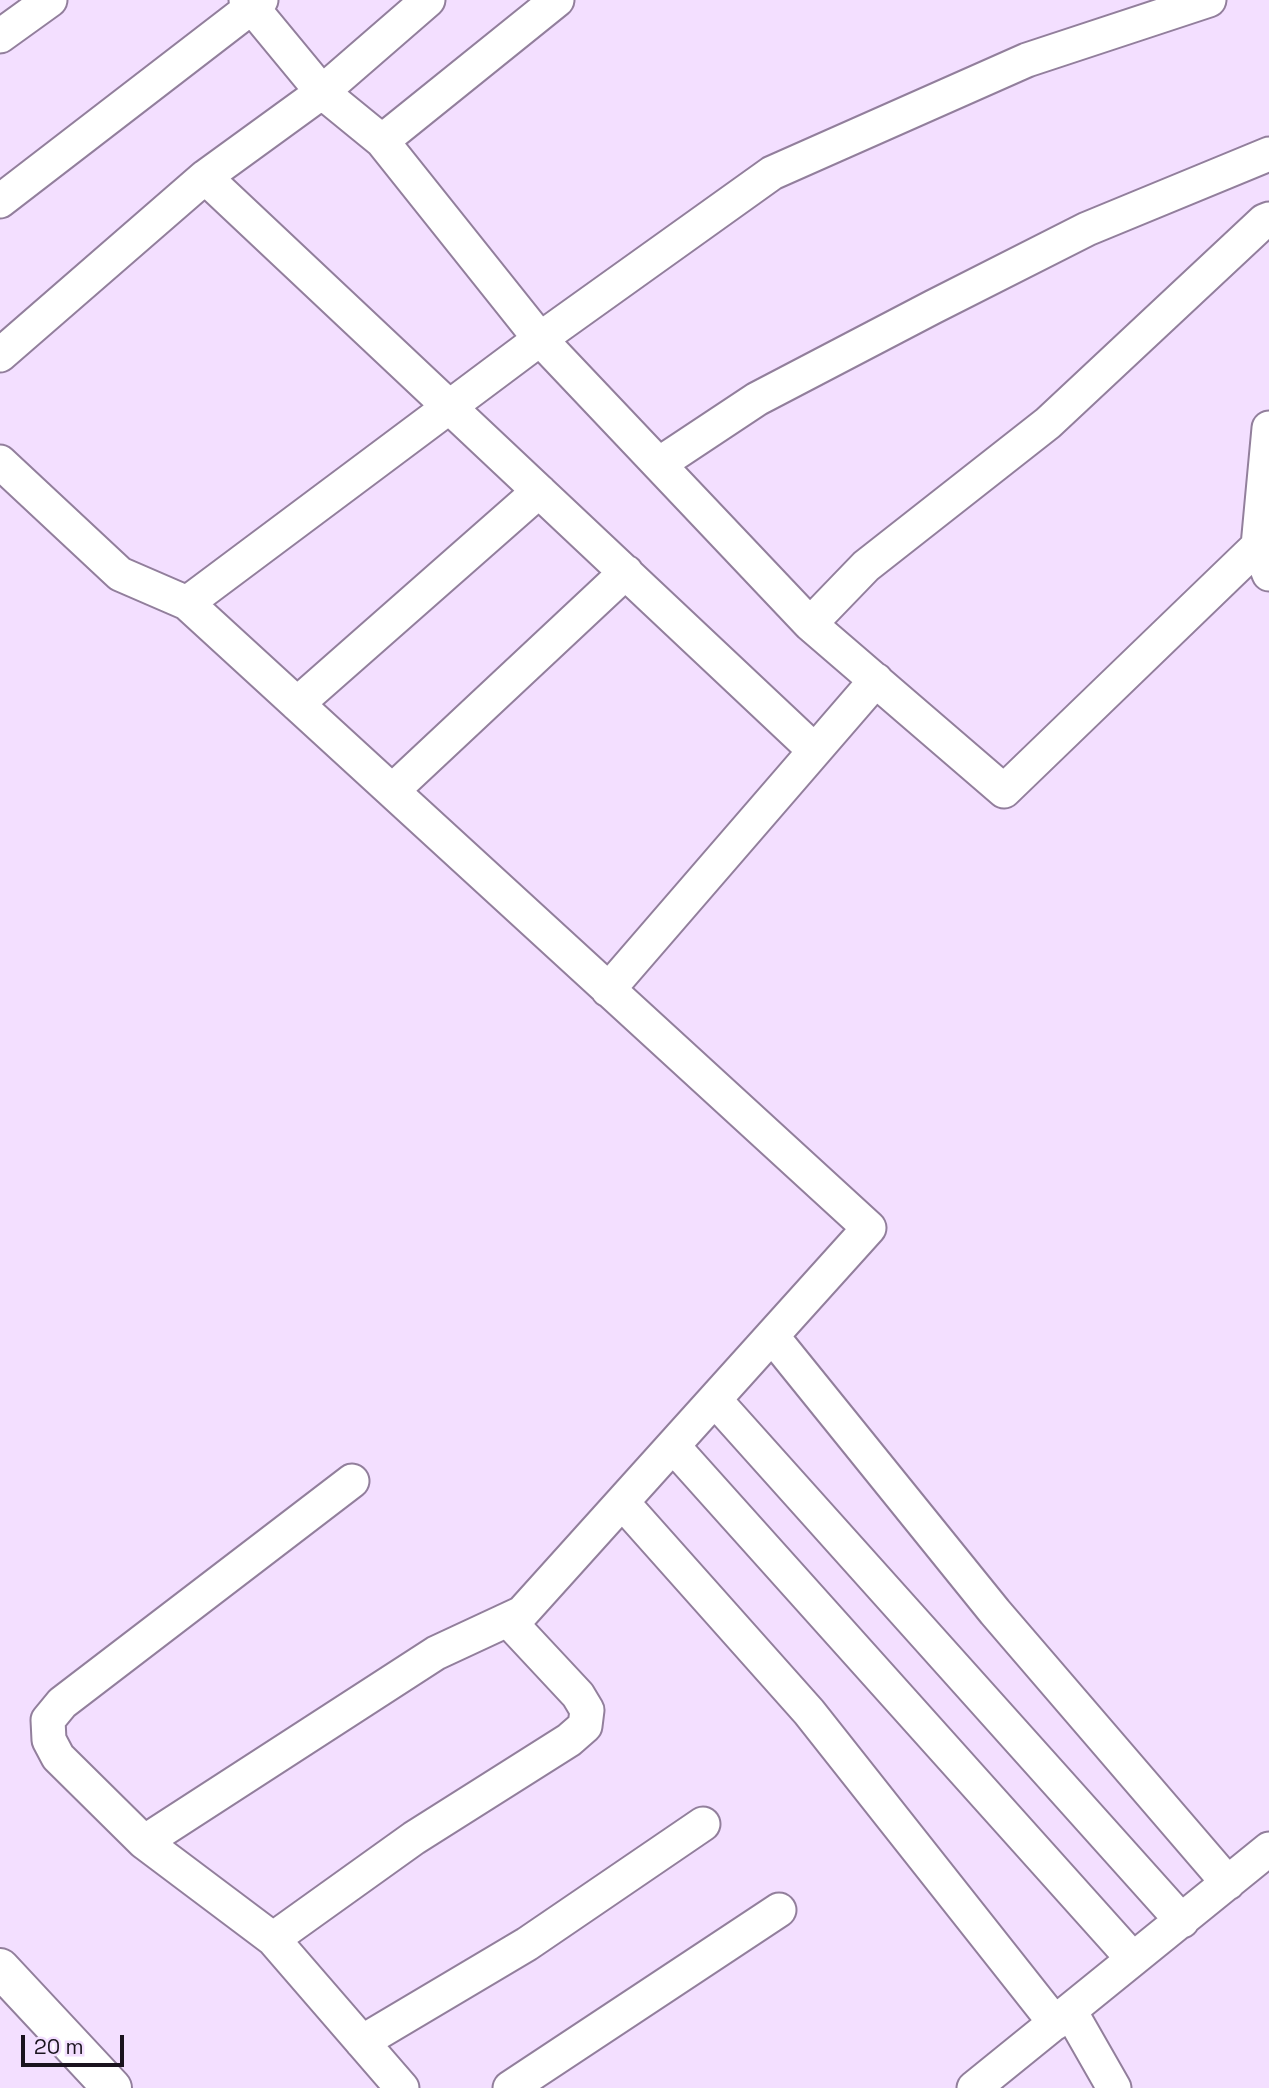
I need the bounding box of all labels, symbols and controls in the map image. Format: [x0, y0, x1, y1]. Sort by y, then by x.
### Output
scale bar [24, 2022, 128, 2066]
text: 20 m [34, 2033, 84, 2060]

